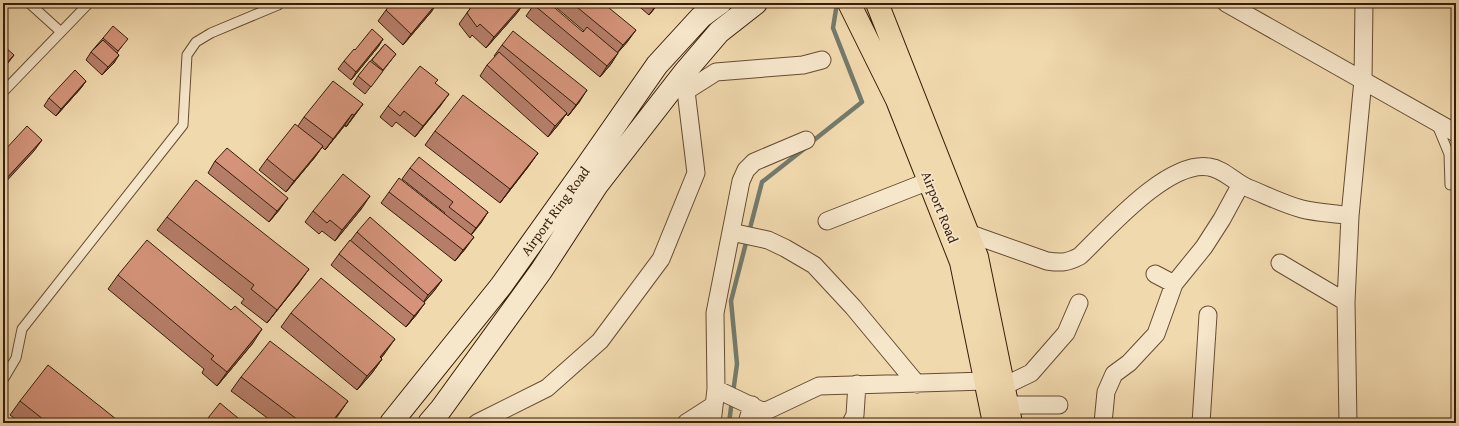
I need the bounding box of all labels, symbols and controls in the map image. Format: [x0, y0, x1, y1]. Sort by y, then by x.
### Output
street label: Airport Ring Road [516, 162, 595, 260]
street label: Airport Road [916, 168, 964, 246]

